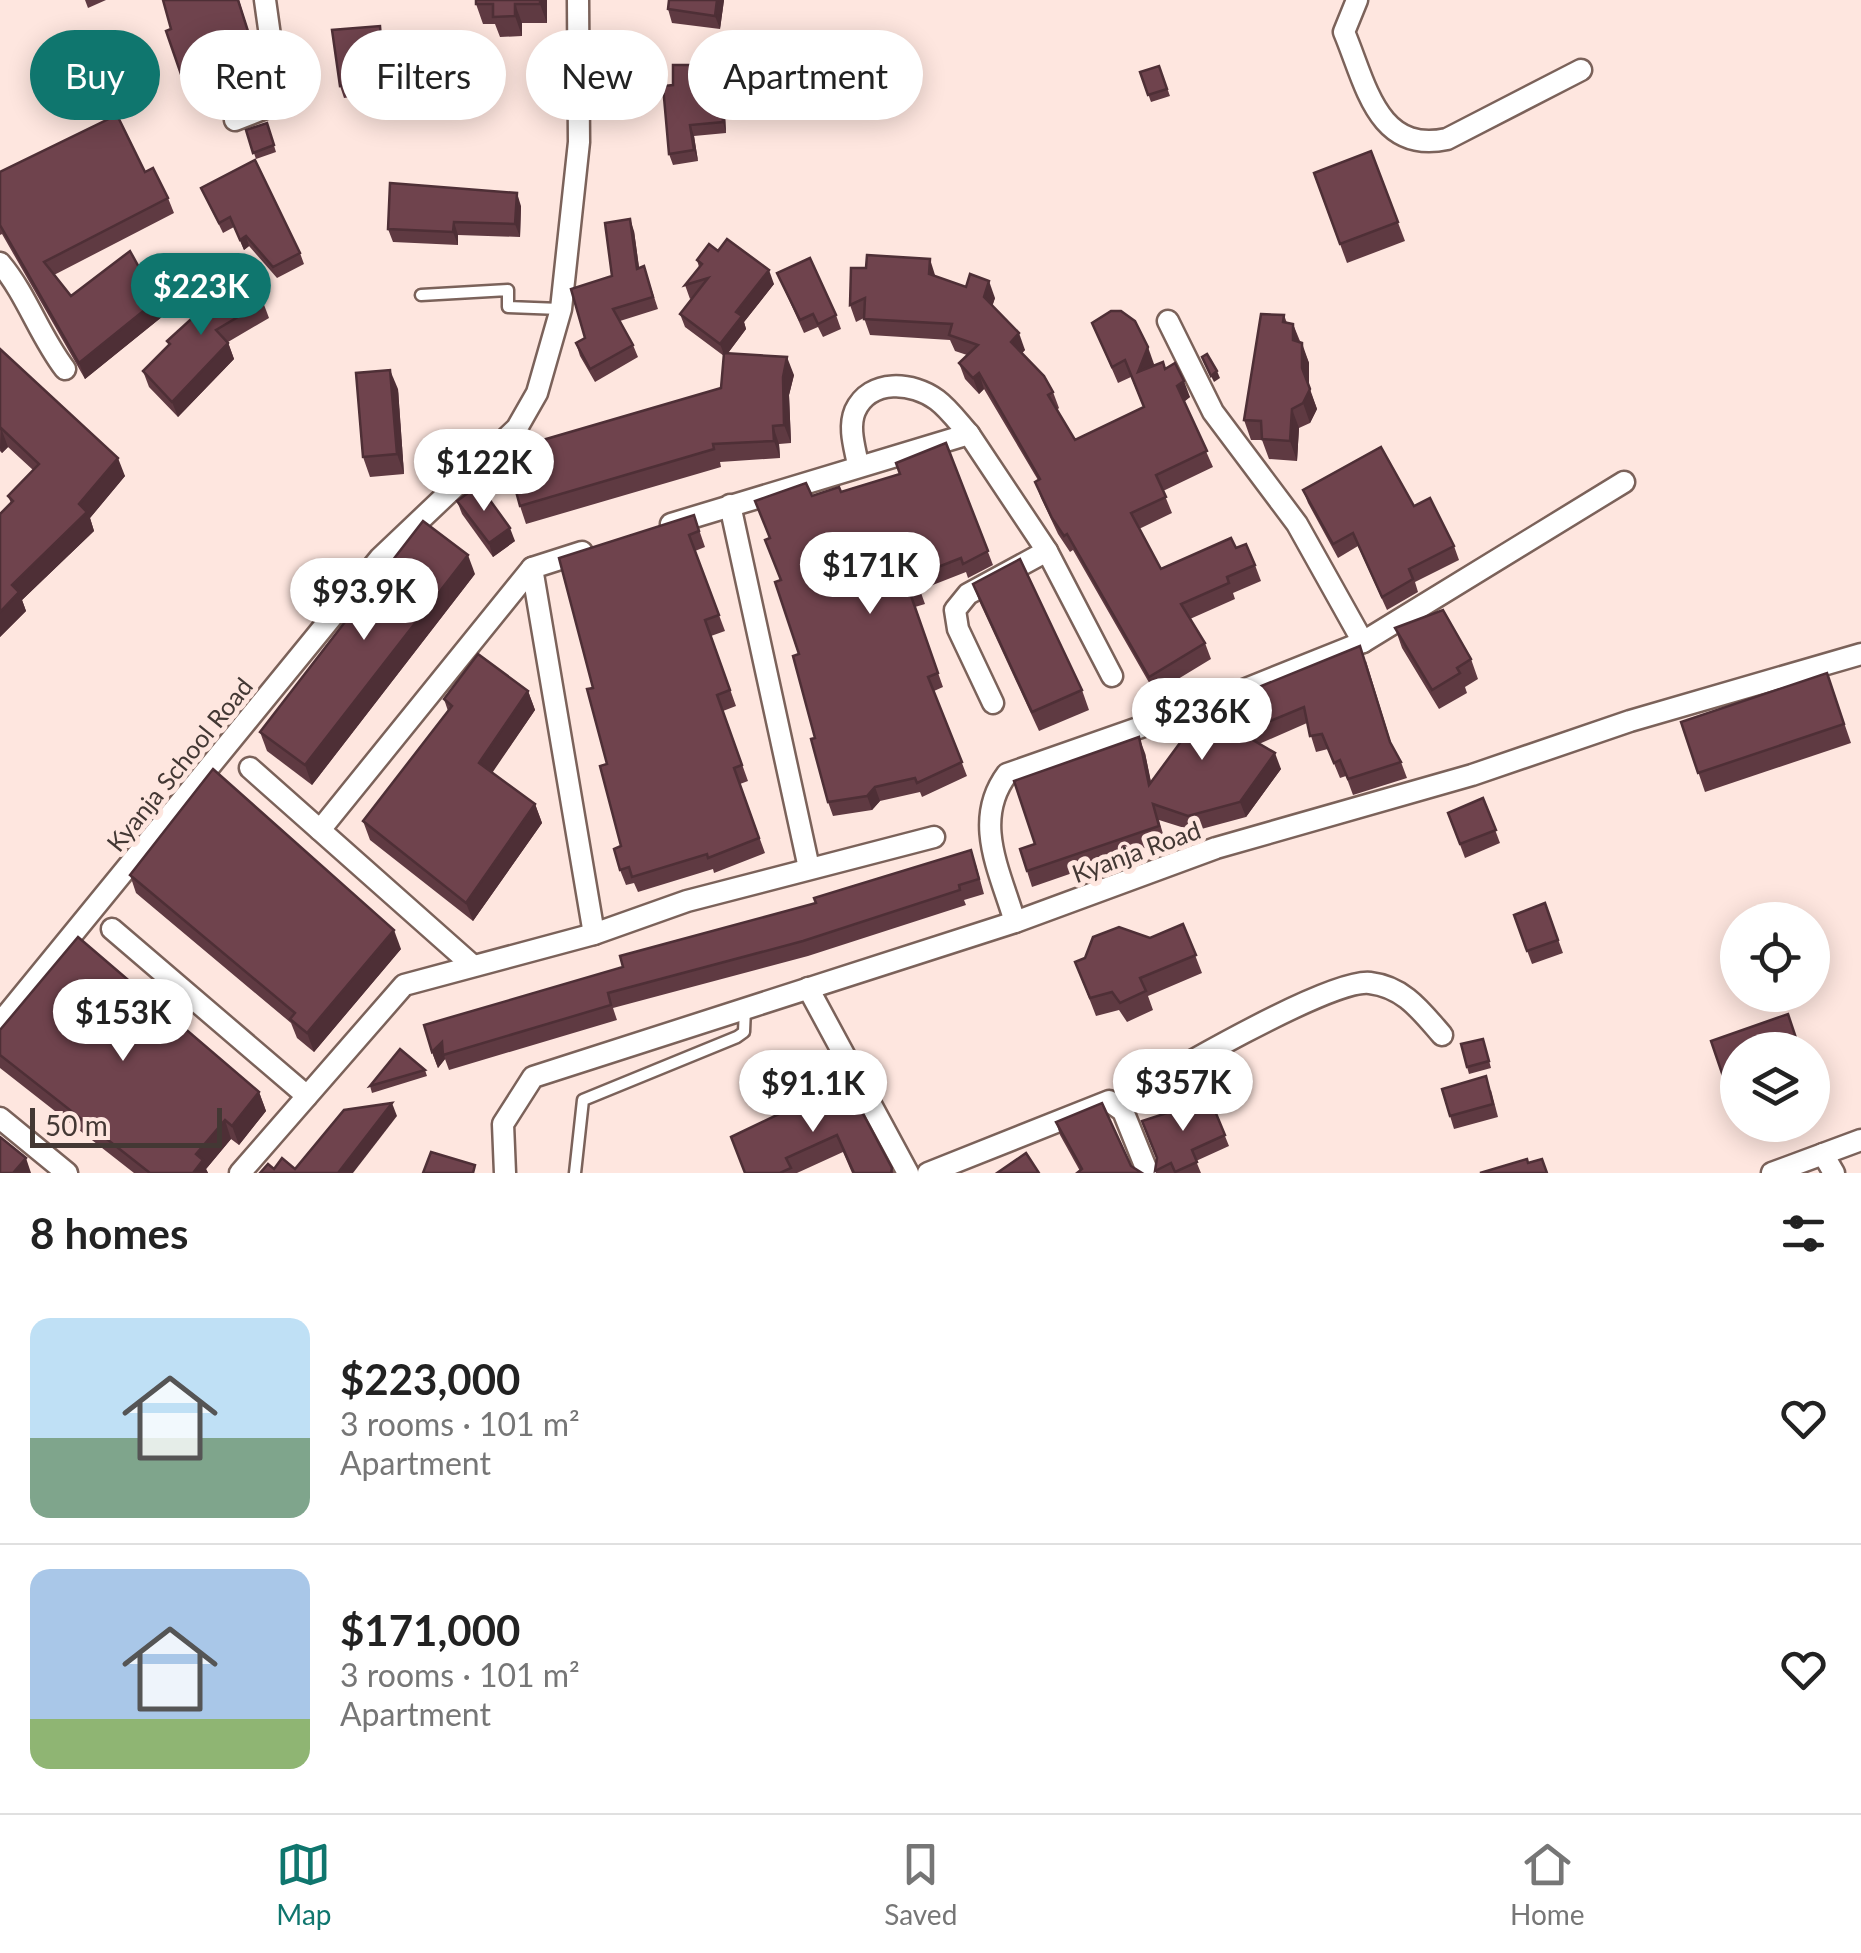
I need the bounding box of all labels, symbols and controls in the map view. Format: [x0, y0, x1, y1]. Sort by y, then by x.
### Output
chip: Buy [30, 30, 160, 120]
chip: Rent [180, 30, 321, 120]
chip: Filters [341, 30, 506, 120]
chip: New [526, 30, 668, 120]
chip: Apartment [688, 30, 923, 120]
pin: $223K [131, 253, 271, 338]
text: $223K [153, 266, 249, 305]
pin: $122K [414, 429, 554, 514]
text: $122K [436, 442, 532, 481]
pin: $171K [800, 532, 940, 617]
text: $171K [822, 545, 918, 584]
pin: $93.9K [283, 558, 445, 643]
text: $93.9K [312, 571, 416, 610]
street label: Kyanja School Road [100, 671, 258, 857]
pin: $236K [1132, 678, 1272, 763]
text: $236K [1154, 691, 1250, 730]
street label: Kyanja Road [1068, 814, 1204, 888]
map controls [1720, 902, 1830, 1142]
button: locate [1720, 902, 1830, 1012]
pin: $153K [53, 979, 193, 1064]
text: $153K [75, 992, 171, 1031]
button: layers [1720, 1032, 1830, 1142]
pin: $357K [1113, 1049, 1253, 1134]
pin: $91.1K [732, 1050, 894, 1135]
text: $357K [1135, 1062, 1231, 1101]
text: $91.1K [761, 1063, 865, 1102]
scale bar [30, 1103, 222, 1148]
text: 50 m [45, 1108, 108, 1142]
icon: filters [1776, 1206, 1831, 1261]
text: 8 homes [30, 1208, 188, 1258]
text: $223,000 [340, 1354, 520, 1404]
icon: home [110, 1358, 230, 1478]
icon: heart [1776, 1391, 1831, 1446]
text: 3 rooms · 101 m² [340, 1404, 580, 1443]
text: Apartment [340, 1443, 491, 1482]
text: $171,000 [340, 1605, 520, 1655]
icon: home [110, 1609, 230, 1729]
icon: heart [1776, 1642, 1831, 1697]
text: 3 rooms · 101 m² [340, 1655, 580, 1694]
text: Apartment [340, 1694, 491, 1733]
tab: Map [276, 1837, 332, 1931]
tab: Saved [884, 1837, 957, 1931]
tab: Home [1510, 1837, 1585, 1931]

